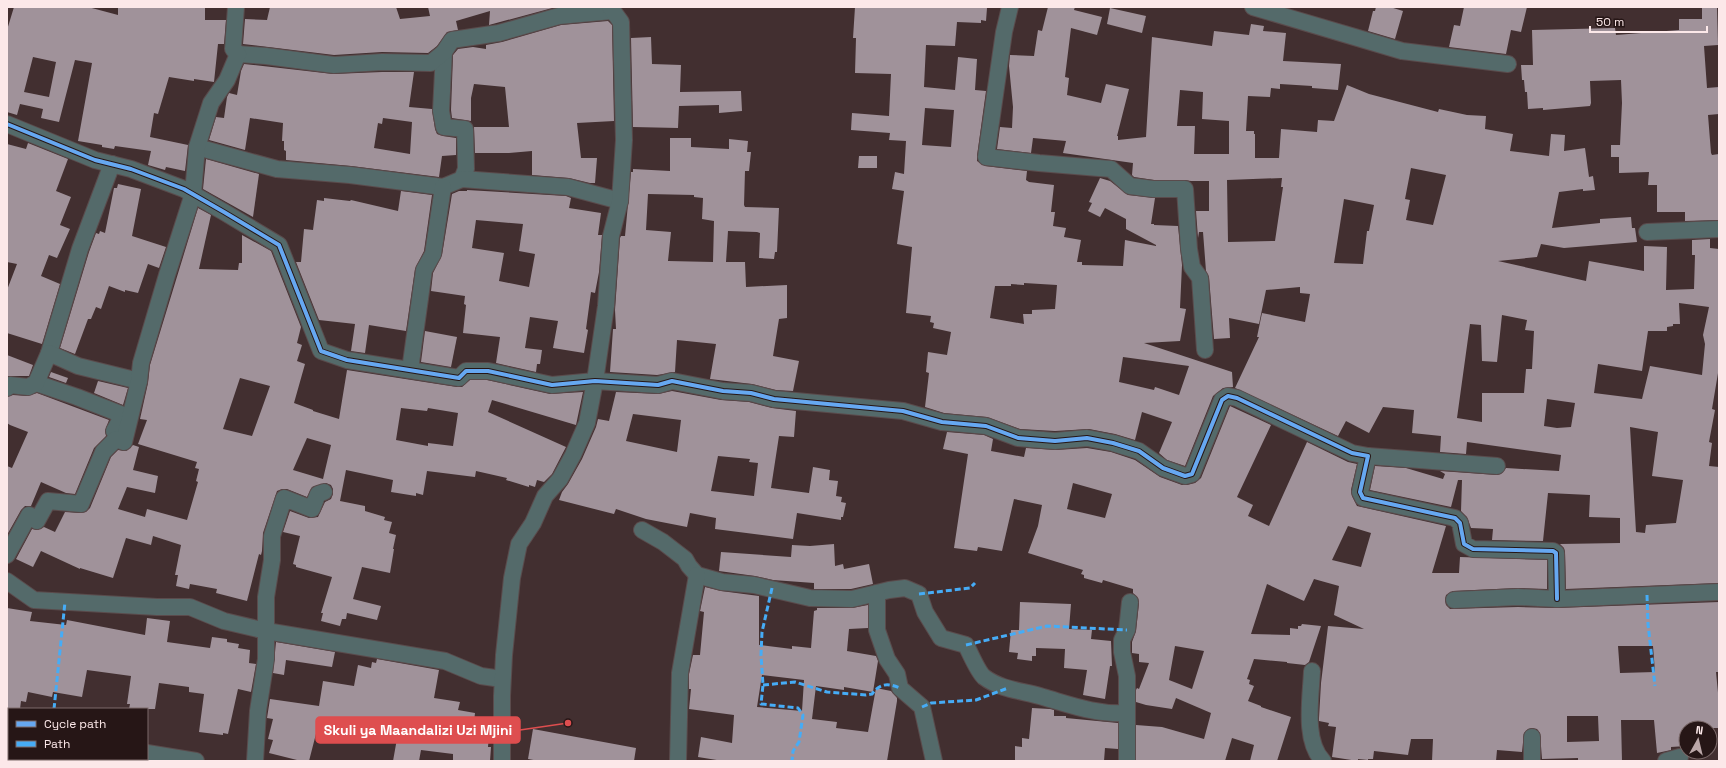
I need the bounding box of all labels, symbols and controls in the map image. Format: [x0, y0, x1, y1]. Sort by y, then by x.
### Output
scale bar [1590, 8, 1707, 34]
text: 50 m [1596, 14, 1624, 30]
legend [8, 708, 148, 760]
text: Cycle path [44, 716, 106, 732]
callout: Skuli ya Maandalizi Uzi Mjini [316, 717, 520, 743]
north arrow [1678, 720, 1718, 760]
text: Skuli ya Maandalizi Uzi Mjini [324, 721, 512, 739]
text: N [1695, 723, 1704, 738]
text: Path [44, 736, 70, 752]

